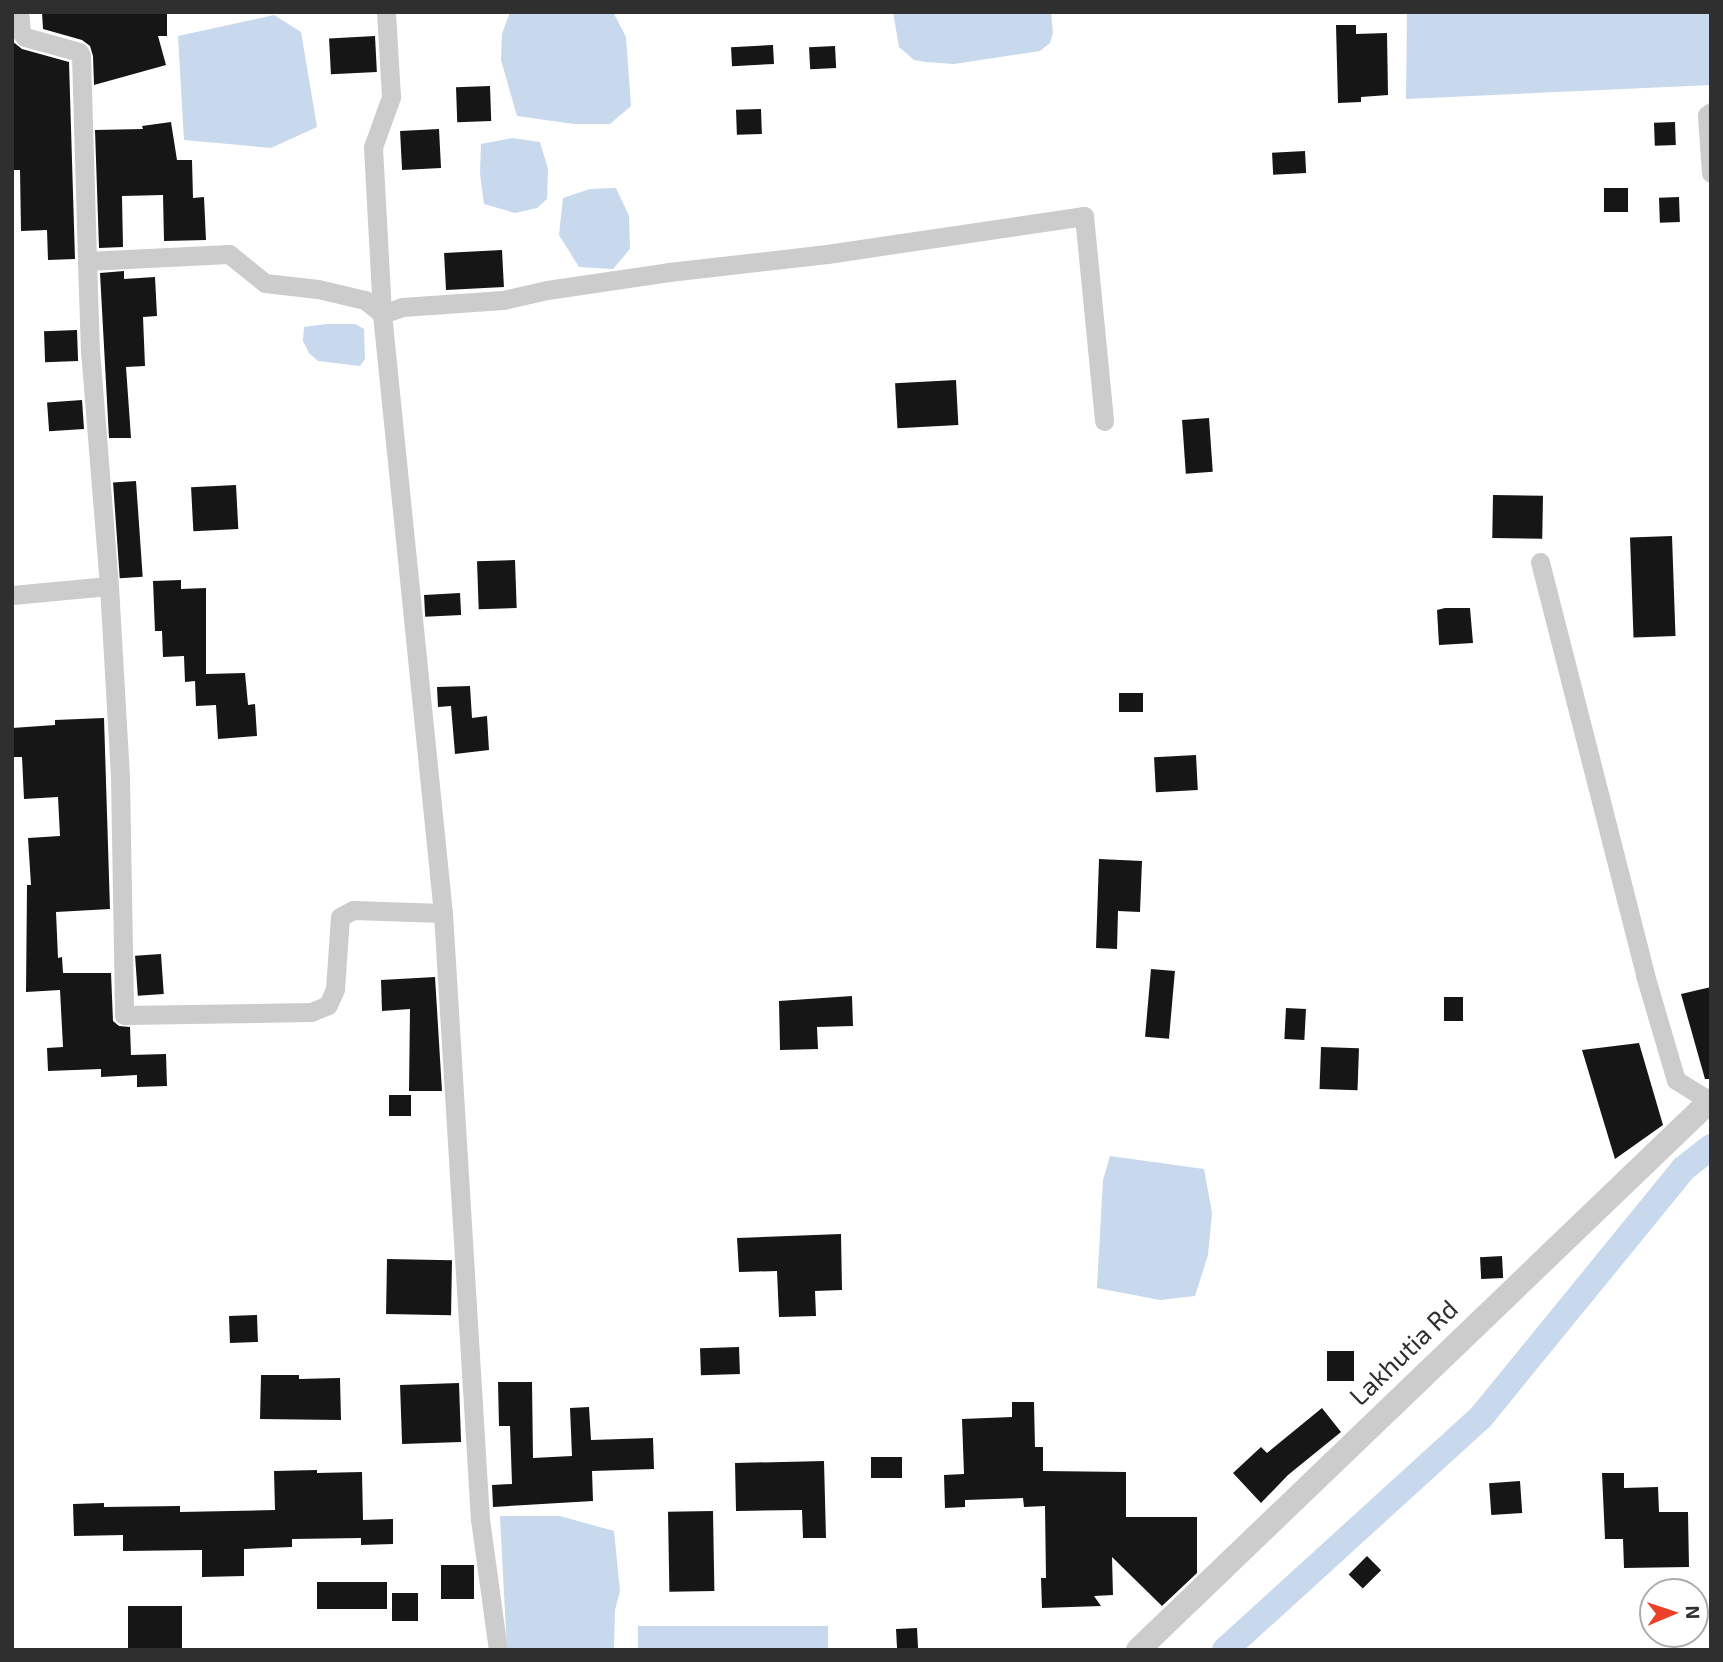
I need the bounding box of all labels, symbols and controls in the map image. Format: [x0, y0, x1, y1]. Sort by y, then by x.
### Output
street label: Lakhutia Rd [1342, 1293, 1464, 1411]
north arrow [1639, 1578, 1709, 1648]
text: N [1682, 1605, 1705, 1620]

